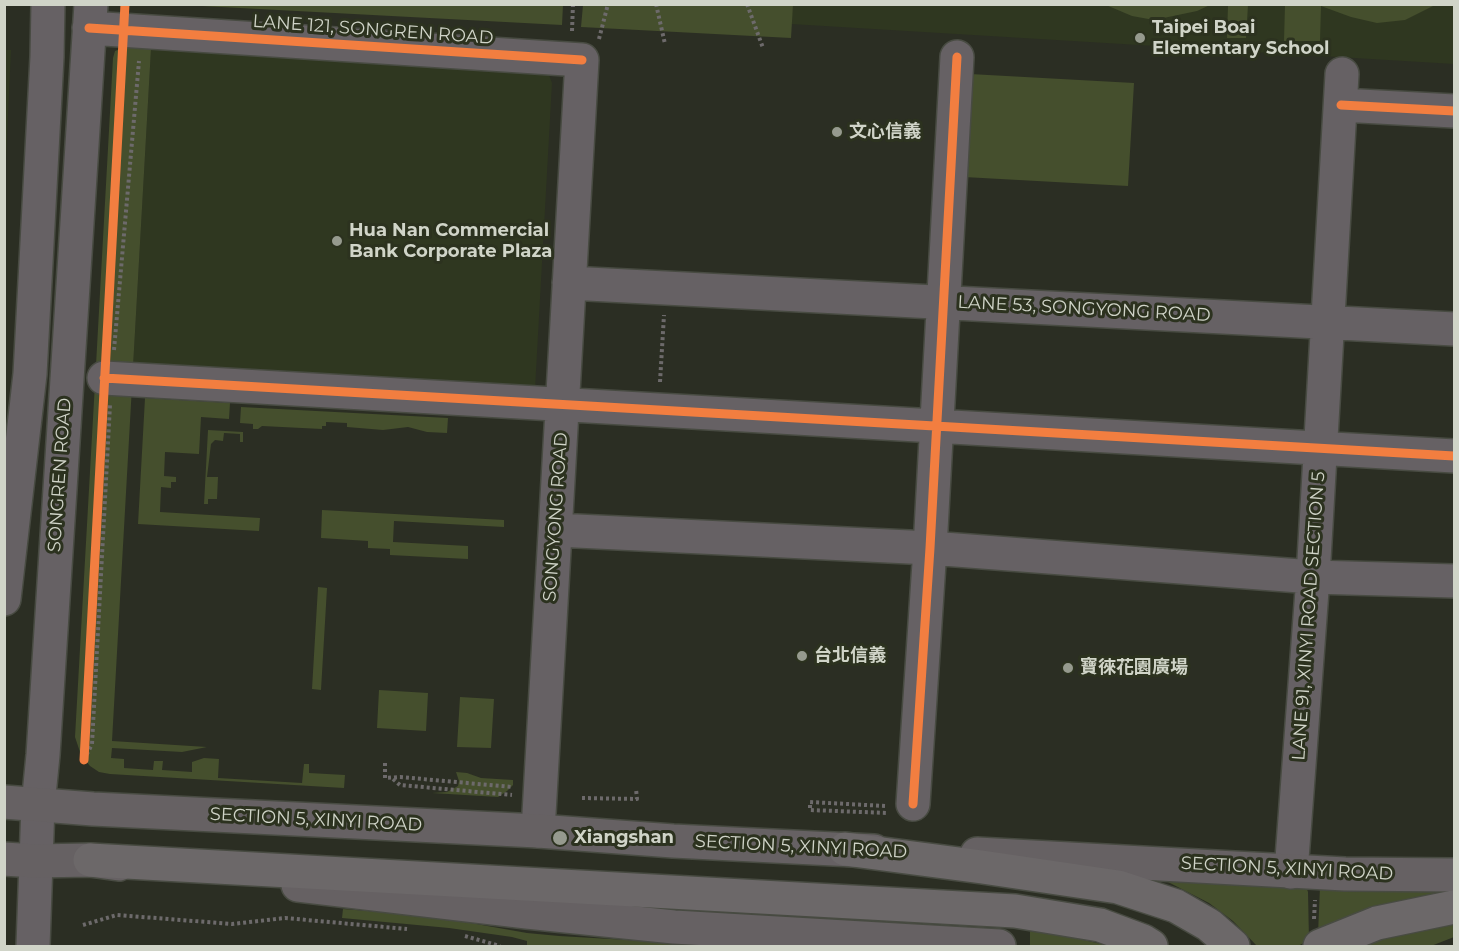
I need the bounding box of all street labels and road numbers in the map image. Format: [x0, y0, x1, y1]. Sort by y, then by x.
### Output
street label: LANE 121, SONGREN ROAD [252, 11, 494, 49]
street label: LANE 53, SONGYONG ROAD [957, 292, 1211, 326]
street label: SONGREN ROAD [44, 397, 76, 553]
street label: SONGYONG ROAD [539, 432, 573, 602]
street label: LANE 91, XINYI ROAD SECTION 5 [1288, 471, 1330, 761]
street label: SECTION 5, XINYI ROAD [209, 804, 423, 836]
street label: SECTION 5, XINYI ROAD [694, 831, 908, 863]
street label: SECTION 5, XINYI ROAD [1180, 853, 1394, 885]

